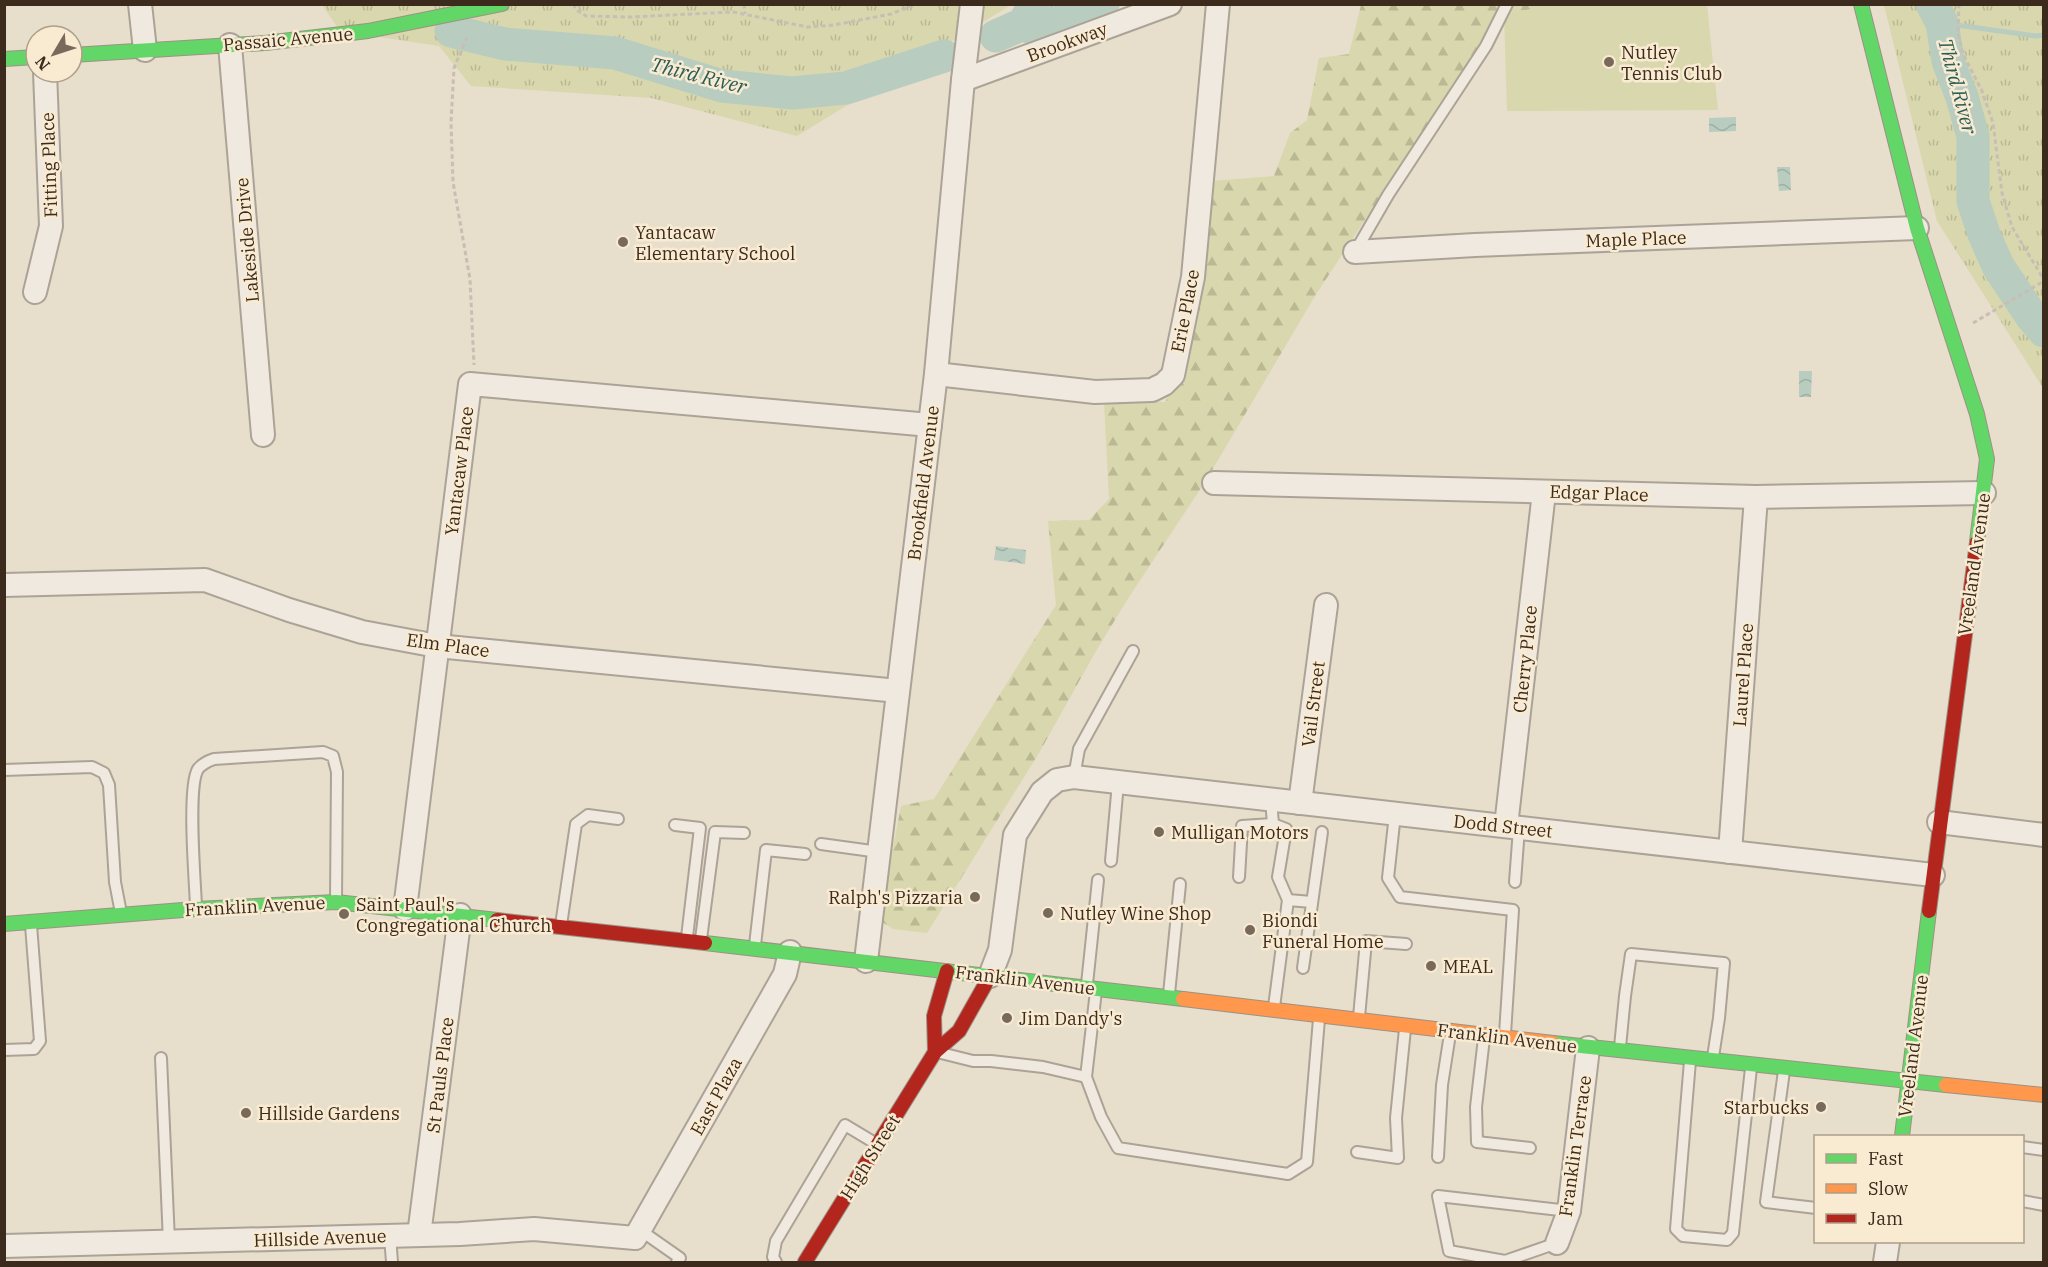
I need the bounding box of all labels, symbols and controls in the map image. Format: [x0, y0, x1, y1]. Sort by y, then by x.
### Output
street label: Brookway [1024, 17, 1111, 67]
street label: Passaic Avenue [222, 22, 354, 56]
north arrow [24, 24, 84, 84]
water label: Third River [1932, 35, 1984, 138]
place label: Nutley Tennis Club [1621, 41, 1722, 85]
water label: Third River [648, 50, 751, 100]
text: N [31, 52, 54, 75]
marker: Nutley Tennis Club [1602, 55, 1616, 69]
street label: Fitting Place [36, 112, 62, 218]
street label: Lakeside Drive [230, 177, 264, 303]
place label: Yantacaw Elementary School [635, 221, 795, 265]
street label: Maple Place [1585, 226, 1687, 252]
marker: Yantacaw Elementary School [616, 235, 630, 249]
street label: Erie Place [1166, 267, 1204, 355]
street label: Brookfield Avenue [902, 404, 944, 562]
street label: Yantacaw Place [440, 405, 478, 537]
street label: Edgar Place [1549, 480, 1649, 506]
street label: Vreeland Avenue [1953, 491, 1995, 637]
street label: Cherry Place [1508, 604, 1542, 714]
street label: Laurel Place [1728, 622, 1758, 728]
street label: Elm Place [405, 628, 491, 662]
street label: Vail Street [1296, 660, 1330, 748]
street label: Dodd Street [1452, 809, 1554, 843]
place label: Mulligan Motors [1171, 821, 1309, 844]
marker: Mulligan Motors [1152, 825, 1166, 839]
place label: Ralph's Pizzaria [828, 886, 963, 909]
marker: Ralph's Pizzaria [968, 890, 982, 904]
street label: Franklin Avenue [184, 891, 326, 921]
place label: Saint Paul's Congregational Church [356, 893, 552, 937]
place label: Nutley Wine Shop [1060, 902, 1211, 925]
marker: Nutley Wine Shop [1041, 906, 1055, 920]
marker: Saint Paul's Congregational Church [337, 907, 351, 921]
place label: Biondi Funeral Home [1262, 909, 1384, 953]
marker: Biondi Funeral Home [1243, 923, 1257, 937]
place label: MEAL [1443, 955, 1493, 978]
marker: MEAL [1424, 959, 1438, 973]
street label: Franklin Avenue [954, 960, 1096, 1000]
street label: Vreeland Avenue [1893, 973, 1933, 1119]
place label: Jim Dandy's [1019, 1007, 1122, 1030]
marker: Jim Dandy's [1000, 1011, 1014, 1025]
street label: St Pauls Place [421, 1016, 459, 1134]
street label: Franklin Avenue [1436, 1018, 1578, 1058]
street label: East Plaza [685, 1053, 747, 1139]
street label: Franklin Terrace [1554, 1074, 1596, 1218]
place label: Starbucks [1724, 1096, 1809, 1119]
marker: Starbucks [1814, 1100, 1828, 1114]
place label: Hillside Gardens [258, 1102, 400, 1125]
marker: Hillside Gardens [239, 1106, 253, 1120]
street label: High Street [835, 1110, 905, 1204]
legend [1814, 1135, 2024, 1243]
text: Fast [1868, 1147, 1903, 1170]
text: Slow [1868, 1177, 1908, 1200]
text: Jam [1868, 1207, 1903, 1230]
street label: Hillside Avenue [253, 1224, 387, 1252]

